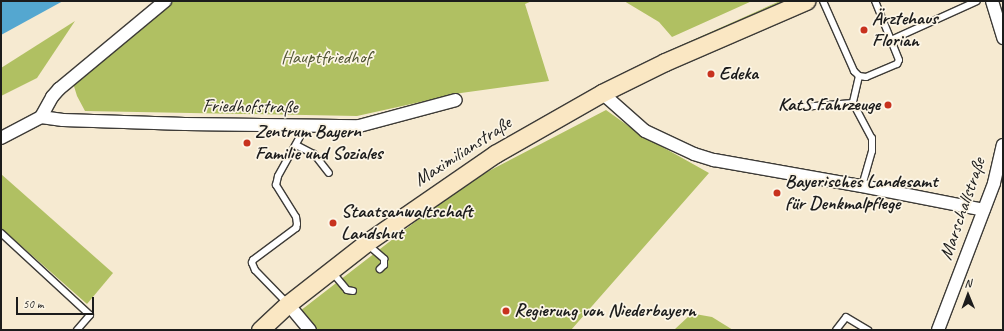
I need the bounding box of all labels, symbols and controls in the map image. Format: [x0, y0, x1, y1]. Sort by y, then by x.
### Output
place label: Ärztehaus Florian [872, 8, 937, 52]
marker: Ärztehaus Florian [859, 25, 869, 35]
park label: Hauptfriedhof [281, 47, 371, 69]
place label: Edeka [719, 63, 758, 85]
marker: Edeka [706, 69, 716, 79]
place label: KatS Fahrzeuge [777, 94, 880, 116]
street label: Friedhofstraße [202, 95, 298, 119]
marker: KatS Fahrzeuge [883, 100, 893, 110]
street label: Maximilianstraße [410, 112, 516, 192]
place label: Zentrum Bayern Familie und Soziales [255, 121, 382, 165]
marker: Zentrum Bayern Familie und Soziales [242, 138, 252, 148]
street label: Marschallstraße [935, 155, 991, 263]
place label: Bayerisches Landesamt für Denkmalpflege [785, 171, 937, 215]
marker: Bayerisches Landesamt für Denkmalpflege [772, 188, 782, 198]
place label: Staatsanwaltschaft Landshut [341, 201, 473, 245]
marker: Staatsanwaltschaft Landshut [328, 218, 338, 228]
north arrow [948, 275, 988, 315]
text: N [964, 276, 971, 290]
scale bar [18, 289, 96, 315]
text: 50 m [23, 296, 43, 312]
place label: Regierung von Niederbayern [514, 300, 696, 322]
marker: Regierung von Niederbayern [501, 306, 511, 316]

